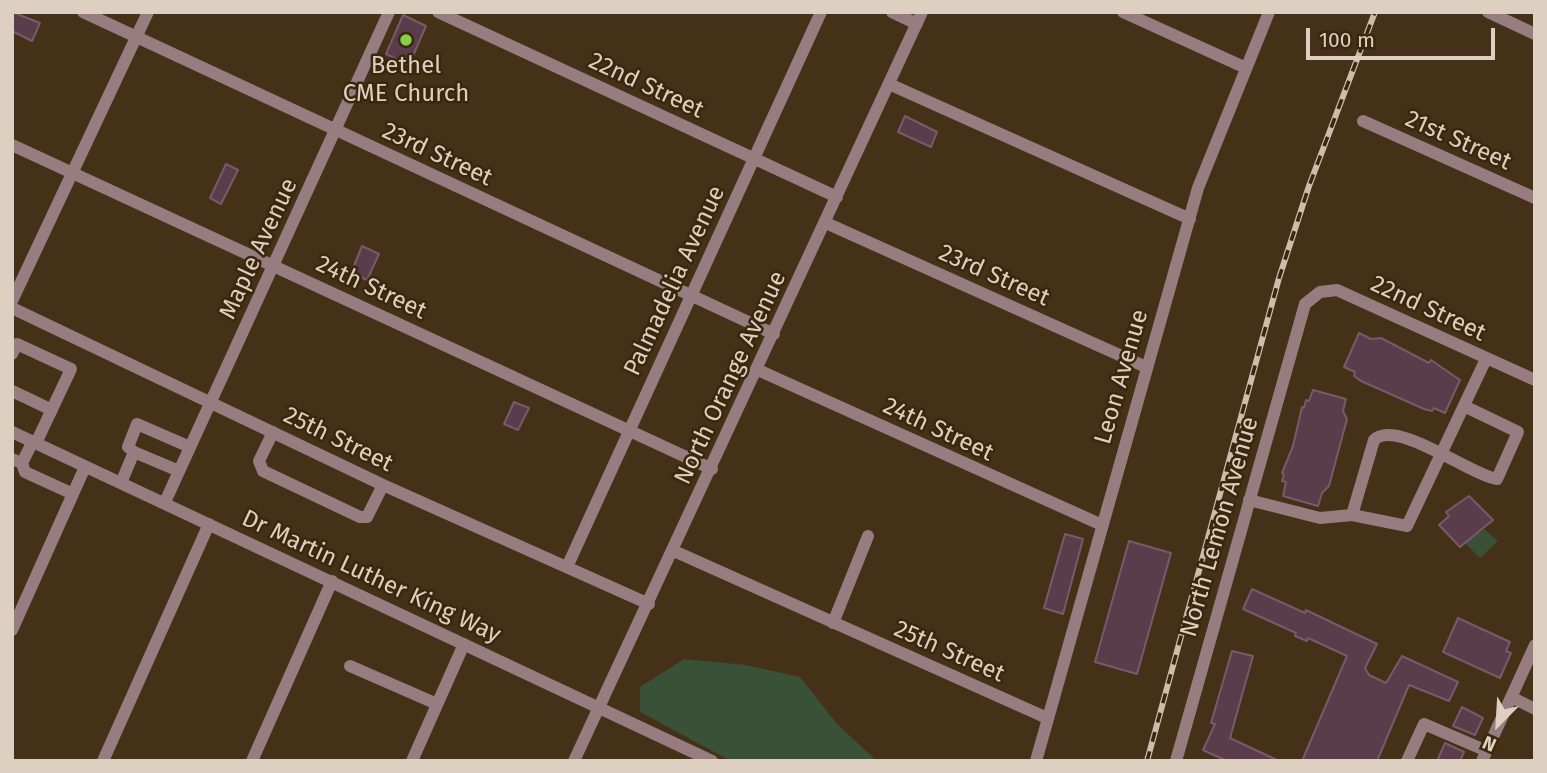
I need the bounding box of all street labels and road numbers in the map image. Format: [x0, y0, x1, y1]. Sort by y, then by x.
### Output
street label: 22nd Street [584, 47, 708, 125]
street label: 21st Street [1401, 105, 1515, 177]
street label: 23rd Street [377, 117, 497, 193]
street label: Maple Avenue [214, 174, 304, 324]
street label: Palmadelia Avenue [618, 181, 732, 381]
street label: 23rd Street [934, 239, 1054, 313]
street label: 24th Street [311, 250, 431, 326]
street label: North Orange Avenue [669, 267, 793, 489]
street label: 22nd Street [1366, 270, 1490, 348]
street label: Leon Avenue [1089, 306, 1155, 448]
street label: 24th Street [878, 392, 998, 468]
street label: 25th Street [279, 401, 397, 479]
street label: North Lemon Avenue [1175, 414, 1265, 640]
street label: Dr Martin Luther King Way [237, 504, 505, 650]
street label: 25th Street [889, 615, 1009, 689]

